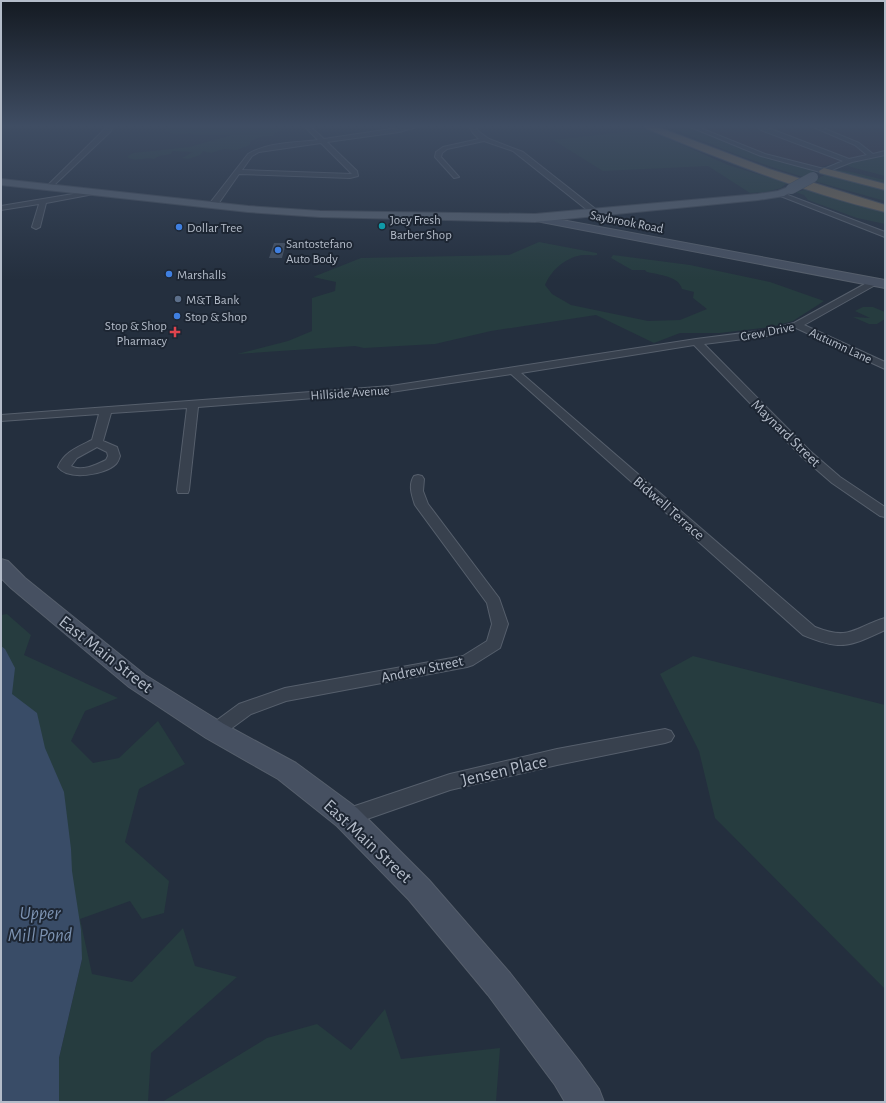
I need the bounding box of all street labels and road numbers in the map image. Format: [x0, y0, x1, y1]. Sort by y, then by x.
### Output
street label: Saybrook Road [589, 209, 665, 236]
street label: Crew Drive [739, 321, 795, 344]
street label: Autumn Lane [807, 326, 874, 367]
street label: Hillside Avenue [310, 384, 390, 403]
street label: Maynard Street [748, 397, 823, 470]
street label: Bidwell Terrace [630, 474, 707, 543]
street label: East Main Street [55, 613, 156, 697]
street label: Andrew Street [380, 653, 465, 686]
street label: Jensen Place [460, 752, 549, 790]
street label: East Main Street [320, 797, 415, 887]

